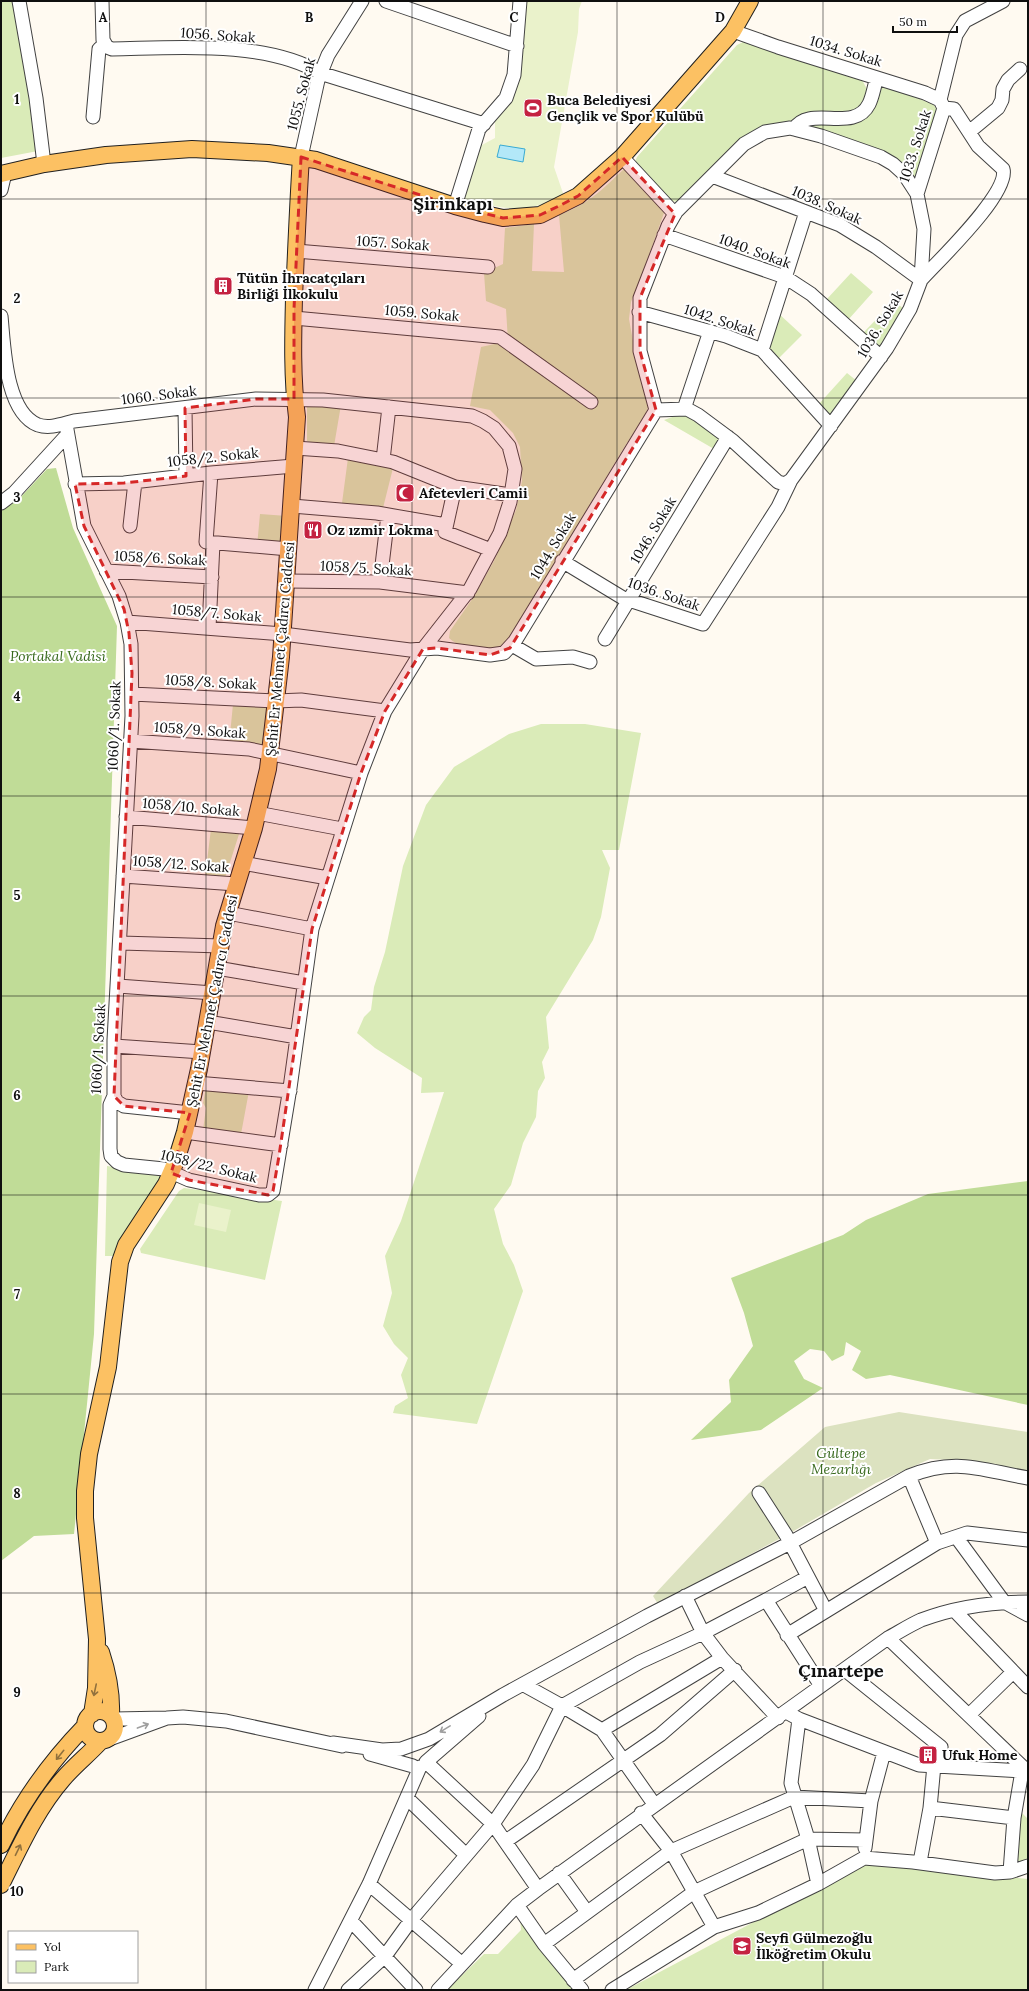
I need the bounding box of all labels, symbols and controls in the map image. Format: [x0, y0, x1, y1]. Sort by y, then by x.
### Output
scale bar [893, 8, 957, 34]
text: A [99, 9, 108, 26]
text: B [305, 9, 314, 26]
text: C [510, 9, 519, 26]
text: D [715, 9, 725, 26]
text: 50 m [899, 14, 927, 29]
street label: 1056. Sokak [180, 23, 257, 47]
street label: 1034. Sokak [808, 31, 885, 71]
street label: 1055. Sokak [283, 55, 319, 132]
text: 1 [14, 91, 20, 108]
place label: Buca Belediyesi Gençlik ve Spor Kulübü [547, 91, 704, 125]
sports icon: Buca Belediyesi Gençlik ve Spor Kulübü [522, 97, 544, 119]
street label: 1033. Sokak [895, 107, 935, 184]
street label: 1038. Sokak [789, 182, 865, 229]
district label: Şirinkapı [413, 192, 493, 215]
street label: 1040. Sokak [717, 230, 794, 273]
street label: 1057. Sokak [356, 231, 430, 255]
place label: Tütün İhracatçıları Birliği İlkokulu [237, 269, 365, 303]
building icon: Tütün İhracatçıları Birliği İlkokulu [212, 275, 234, 297]
street label: 1036. Sokak [853, 287, 907, 361]
text: 2 [14, 290, 21, 307]
street label: 1042. Sokak [682, 300, 759, 340]
street label: 1059. Sokak [384, 301, 461, 325]
street label: 1060. Sokak [120, 381, 198, 409]
street label: 1058/2. Sokak [167, 443, 260, 471]
mosque icon: Afetevleri Camii [394, 482, 416, 504]
place label: Afetevleri Camii [419, 484, 528, 502]
text: 3 [13, 489, 21, 506]
street label: 1046. Sokak [626, 493, 680, 567]
street label: 1044. Sokak [526, 509, 580, 583]
restaurant icon: Oz ızmir Lokma [302, 519, 324, 541]
place label: Oz ızmir Lokma [327, 521, 434, 539]
street label: Şehit Er Mehmet Çadırcı Caddesi [262, 541, 298, 757]
street label: 1058/6. Sokak [114, 547, 207, 569]
street label: 1058/5. Sokak [320, 557, 413, 579]
street label: 1036. Sokak [626, 573, 703, 615]
street label: 1058/7. Sokak [171, 600, 263, 626]
park label: Portakal Vadisi [10, 647, 106, 665]
street label: 1058/8. Sokak [165, 671, 258, 693]
street label: 1060/1. Sokak [103, 680, 125, 771]
text: 4 [13, 688, 21, 705]
street label: 1058/9. Sokak [154, 718, 247, 742]
street label: 1058/10. Sokak [142, 794, 241, 820]
street label: 1058/12. Sokak [132, 852, 230, 876]
text: 5 [13, 887, 21, 904]
street label: Şehit Er Mehmet Çadırcı Caddesi [183, 893, 241, 1109]
street label: 1060/1. Sokak [87, 1003, 109, 1094]
text: 6 [13, 1087, 21, 1104]
street label: 1058/22. Sokak [159, 1145, 260, 1187]
text: 7 [14, 1286, 20, 1303]
park label: Gültepe Mezarlığı [811, 1444, 872, 1478]
text: 8 [13, 1485, 21, 1502]
district label: Çınartepe [798, 1659, 884, 1682]
text: 9 [13, 1684, 21, 1701]
one-way arrow [91, 1684, 99, 1697]
one-way arrow [137, 1722, 149, 1730]
one-way arrow [439, 1725, 451, 1733]
building icon: Ufuk Home [917, 1744, 939, 1766]
place label: Ufuk Home [942, 1746, 1018, 1764]
one-way arrow [55, 1750, 64, 1761]
one-way arrow [15, 1844, 23, 1856]
text: 10 [10, 1883, 24, 1900]
place label: Seyfi Gülmezoğlu İlköğretim Okulu [756, 1929, 873, 1963]
legend [8, 1931, 138, 1983]
school or university icon: Seyfi Gülmezoğlu İlköğretim Okulu [731, 1935, 753, 1957]
text: Yol [43, 1939, 61, 1954]
text: Park [44, 1959, 70, 1974]

